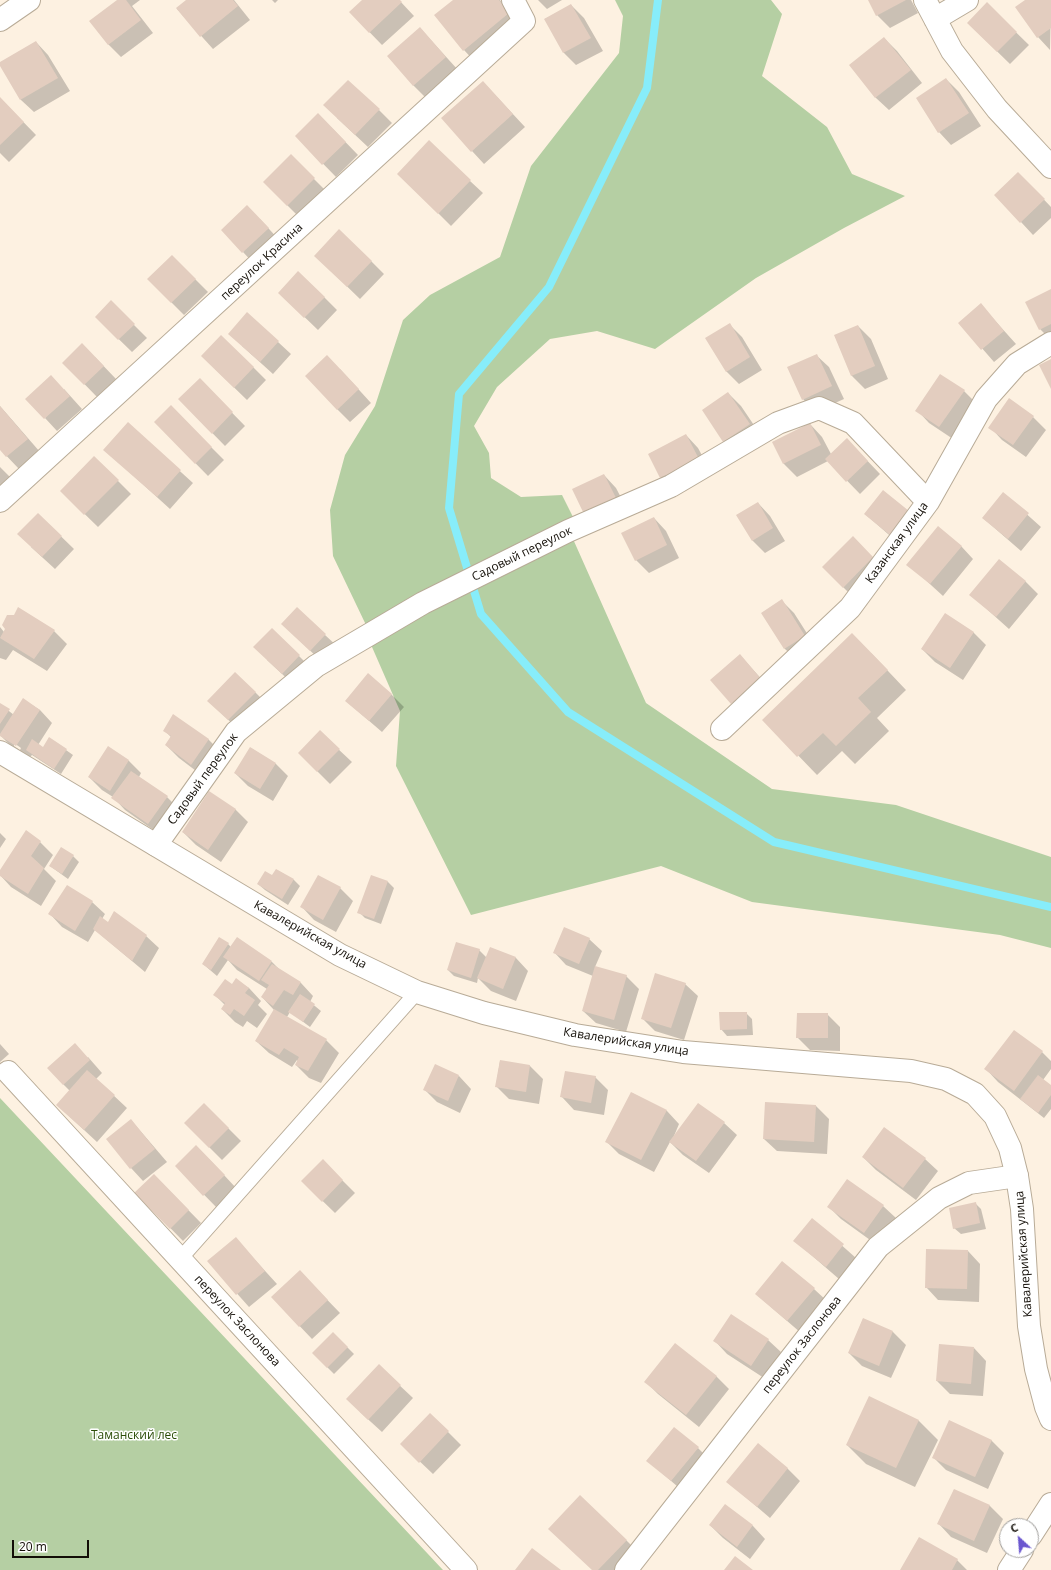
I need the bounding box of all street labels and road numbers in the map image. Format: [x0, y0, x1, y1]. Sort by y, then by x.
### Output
street label: переулок Красина [218, 220, 306, 304]
street label: Казанская улица [863, 499, 931, 587]
street label: Садовый переулок [470, 523, 574, 585]
street label: Садовый переулок [165, 730, 241, 828]
street label: Кавалерийская улица [251, 898, 369, 972]
street label: Кавалерийская улица [562, 1025, 690, 1059]
street label: Кавалерийская улица [1012, 1190, 1036, 1318]
street label: переулок Заслонова [191, 1272, 283, 1370]
street label: переулок Заслонова [760, 1293, 844, 1397]

